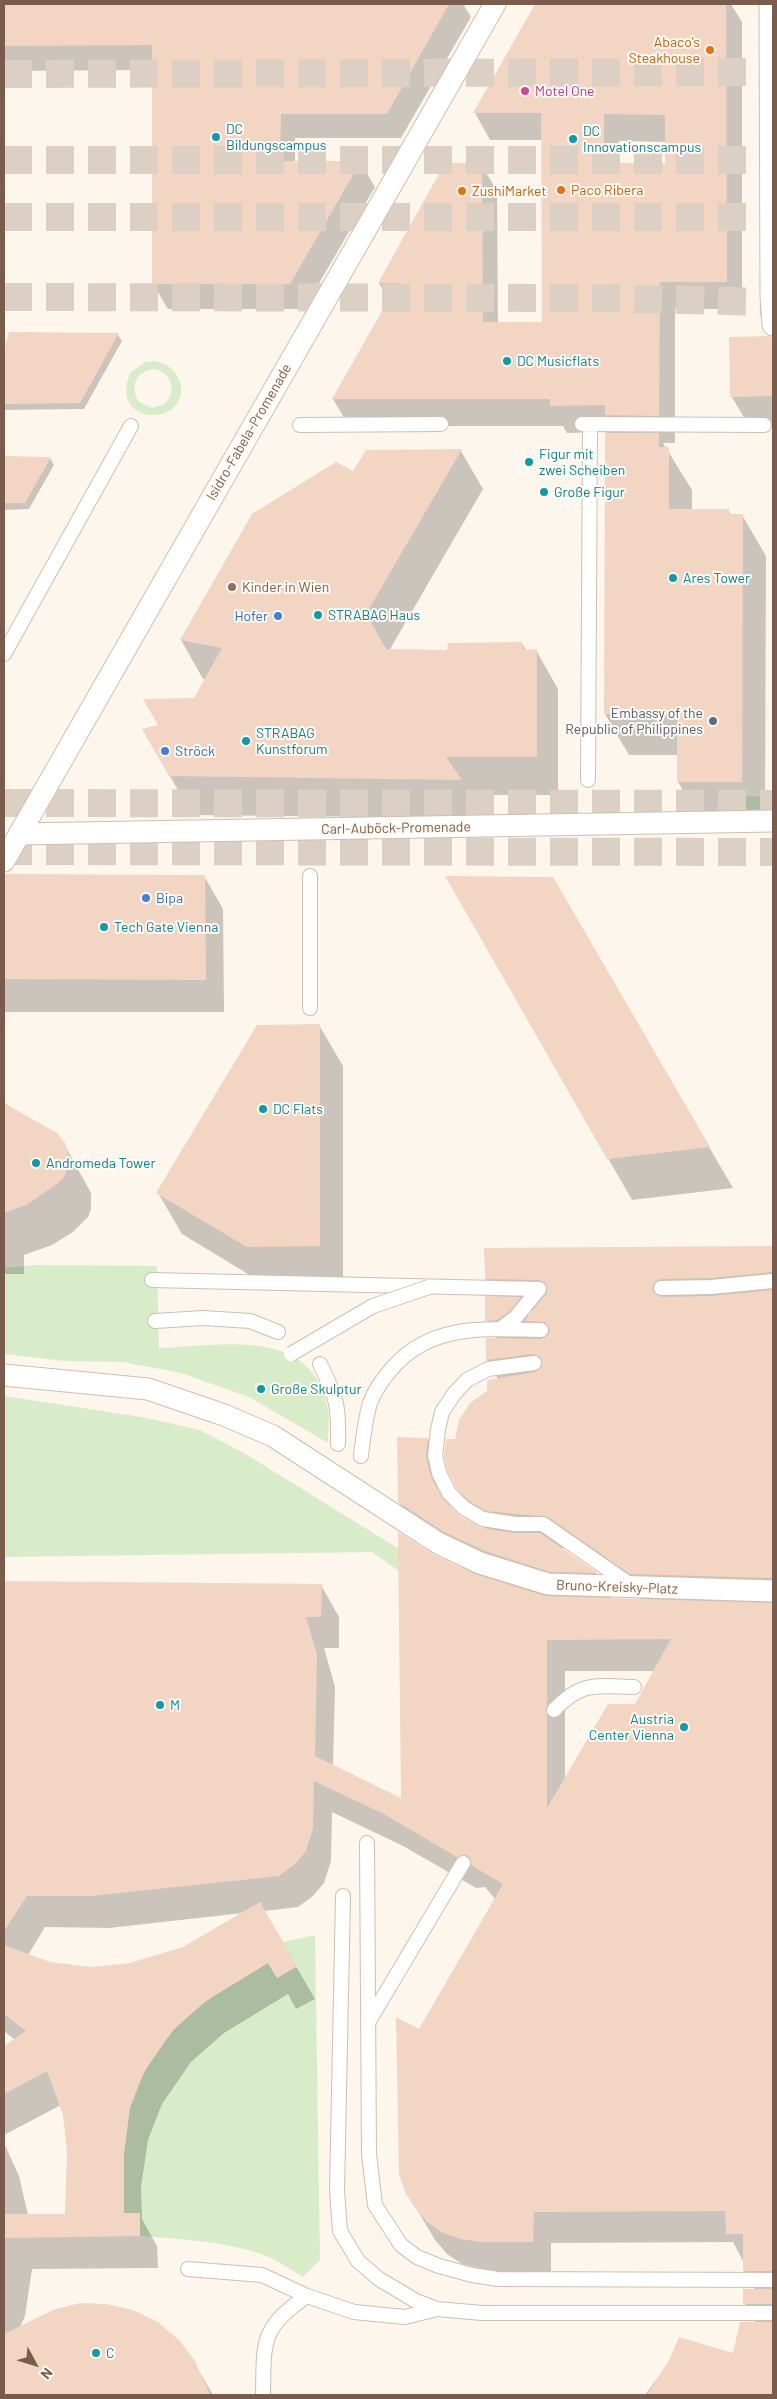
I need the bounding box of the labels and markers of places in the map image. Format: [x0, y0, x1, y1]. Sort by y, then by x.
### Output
place label: Abaco's Steakhouse [629, 34, 700, 66]
marker: Abaco's Steakhouse [704, 44, 716, 56]
place label: Motel One [535, 83, 595, 99]
marker: Motel One [519, 85, 531, 97]
place label: DC Bildungscampus [226, 121, 326, 154]
place label: DC Innovationscampus [583, 123, 701, 156]
marker: DC Bildungscampus [210, 131, 222, 143]
marker: DC Innovationscampus [567, 133, 579, 145]
place label: Paco Ribera [571, 182, 643, 198]
place label: ZushiMarket [472, 183, 547, 199]
marker: Paco Ribera [555, 184, 567, 196]
marker: ZushiMarket [456, 185, 468, 197]
place label: DC Musicflats [517, 353, 599, 369]
marker: DC Musicflats [501, 355, 513, 367]
place label: Figur mit zwei Scheiben [539, 446, 625, 478]
marker: Figur mit zwei Scheiben [523, 456, 535, 468]
place label: Große Figur [554, 484, 625, 500]
marker: Große Figur [538, 486, 550, 498]
place label: Ares Tower [683, 570, 750, 586]
marker: Ares Tower [667, 572, 679, 584]
place label: Kinder in Wien [242, 579, 329, 595]
marker: Kinder in Wien [226, 581, 238, 593]
place label: STRABAG Haus [328, 607, 420, 623]
place label: Hofer [234, 608, 268, 624]
marker: STRABAG Haus [312, 609, 324, 621]
marker: Hofer [272, 610, 284, 622]
place label: Embassy of the Republic of Philippines [565, 705, 703, 738]
marker: Embassy of the Republic of Philippines [707, 715, 719, 727]
place label: STRABAG Kunstforum [256, 725, 328, 758]
marker: STRABAG Kunstforum [240, 735, 252, 747]
place label: Ströck [175, 743, 215, 759]
marker: Ströck [159, 745, 171, 757]
place label: Bipa [156, 890, 183, 906]
marker: Bipa [140, 892, 152, 904]
place label: Tech Gate Vienna [114, 919, 218, 935]
marker: Tech Gate Vienna [98, 921, 110, 933]
place label: DC Flats [273, 1101, 323, 1117]
marker: DC Flats [257, 1103, 269, 1115]
place label: Andromeda Tower [46, 1155, 156, 1171]
marker: Andromeda Tower [30, 1157, 42, 1169]
place label: Große Skulptur [271, 1381, 362, 1397]
marker: Große Skulptur [255, 1383, 267, 1395]
place label: M [170, 1697, 180, 1713]
marker: M [154, 1699, 166, 1711]
place label: Austria Center Vienna [589, 1711, 674, 1744]
marker: Austria Center Vienna [678, 1721, 690, 1733]
place label: C [106, 2345, 114, 2361]
marker: C [90, 2347, 102, 2359]

